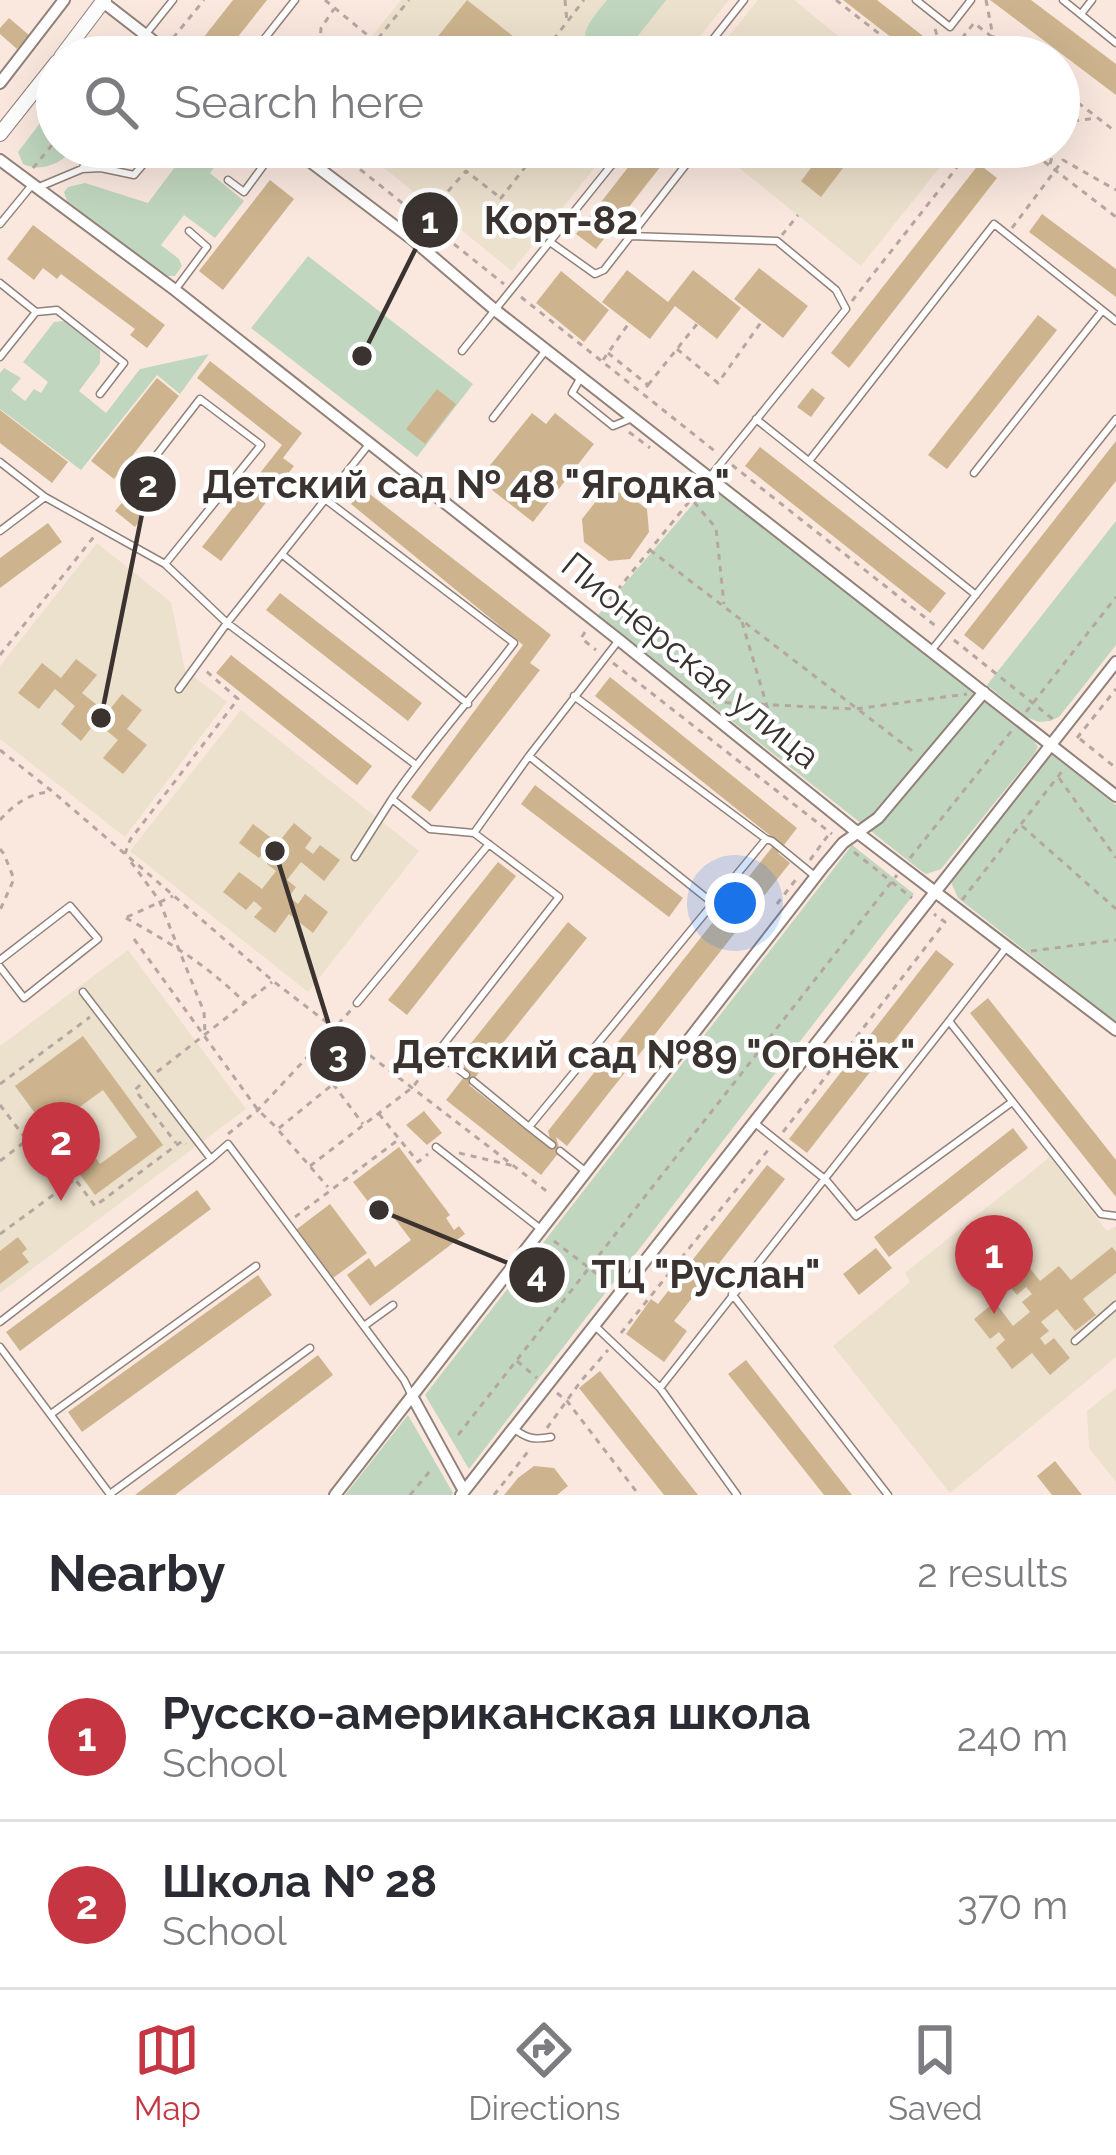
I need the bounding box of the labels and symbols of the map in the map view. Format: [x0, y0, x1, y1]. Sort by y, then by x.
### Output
callout: Корт-82 [400, 183, 662, 258]
text: Корт-82 [484, 197, 638, 243]
text: 1 [421, 199, 439, 241]
callout: Детский сад № 48 "Ягодка" [118, 447, 755, 522]
text: Детский сад № 48 "Ягодка" [202, 461, 730, 507]
text: 2 [138, 463, 158, 505]
street label: Пионерская улица [554, 543, 828, 777]
your location [705, 873, 765, 933]
callout: Детский сад №89 "Огонёк" [308, 1017, 939, 1092]
text: Детский сад №89 "Огонёк" [393, 1031, 915, 1077]
text: 3 [328, 1033, 348, 1075]
pin: 2 [22, 1102, 100, 1201]
pin: 1 [955, 1215, 1033, 1314]
callout: ТЦ "Руслан" [507, 1237, 844, 1312]
text: ТЦ "Руслан" [592, 1251, 820, 1297]
text: 4 [527, 1253, 547, 1295]

